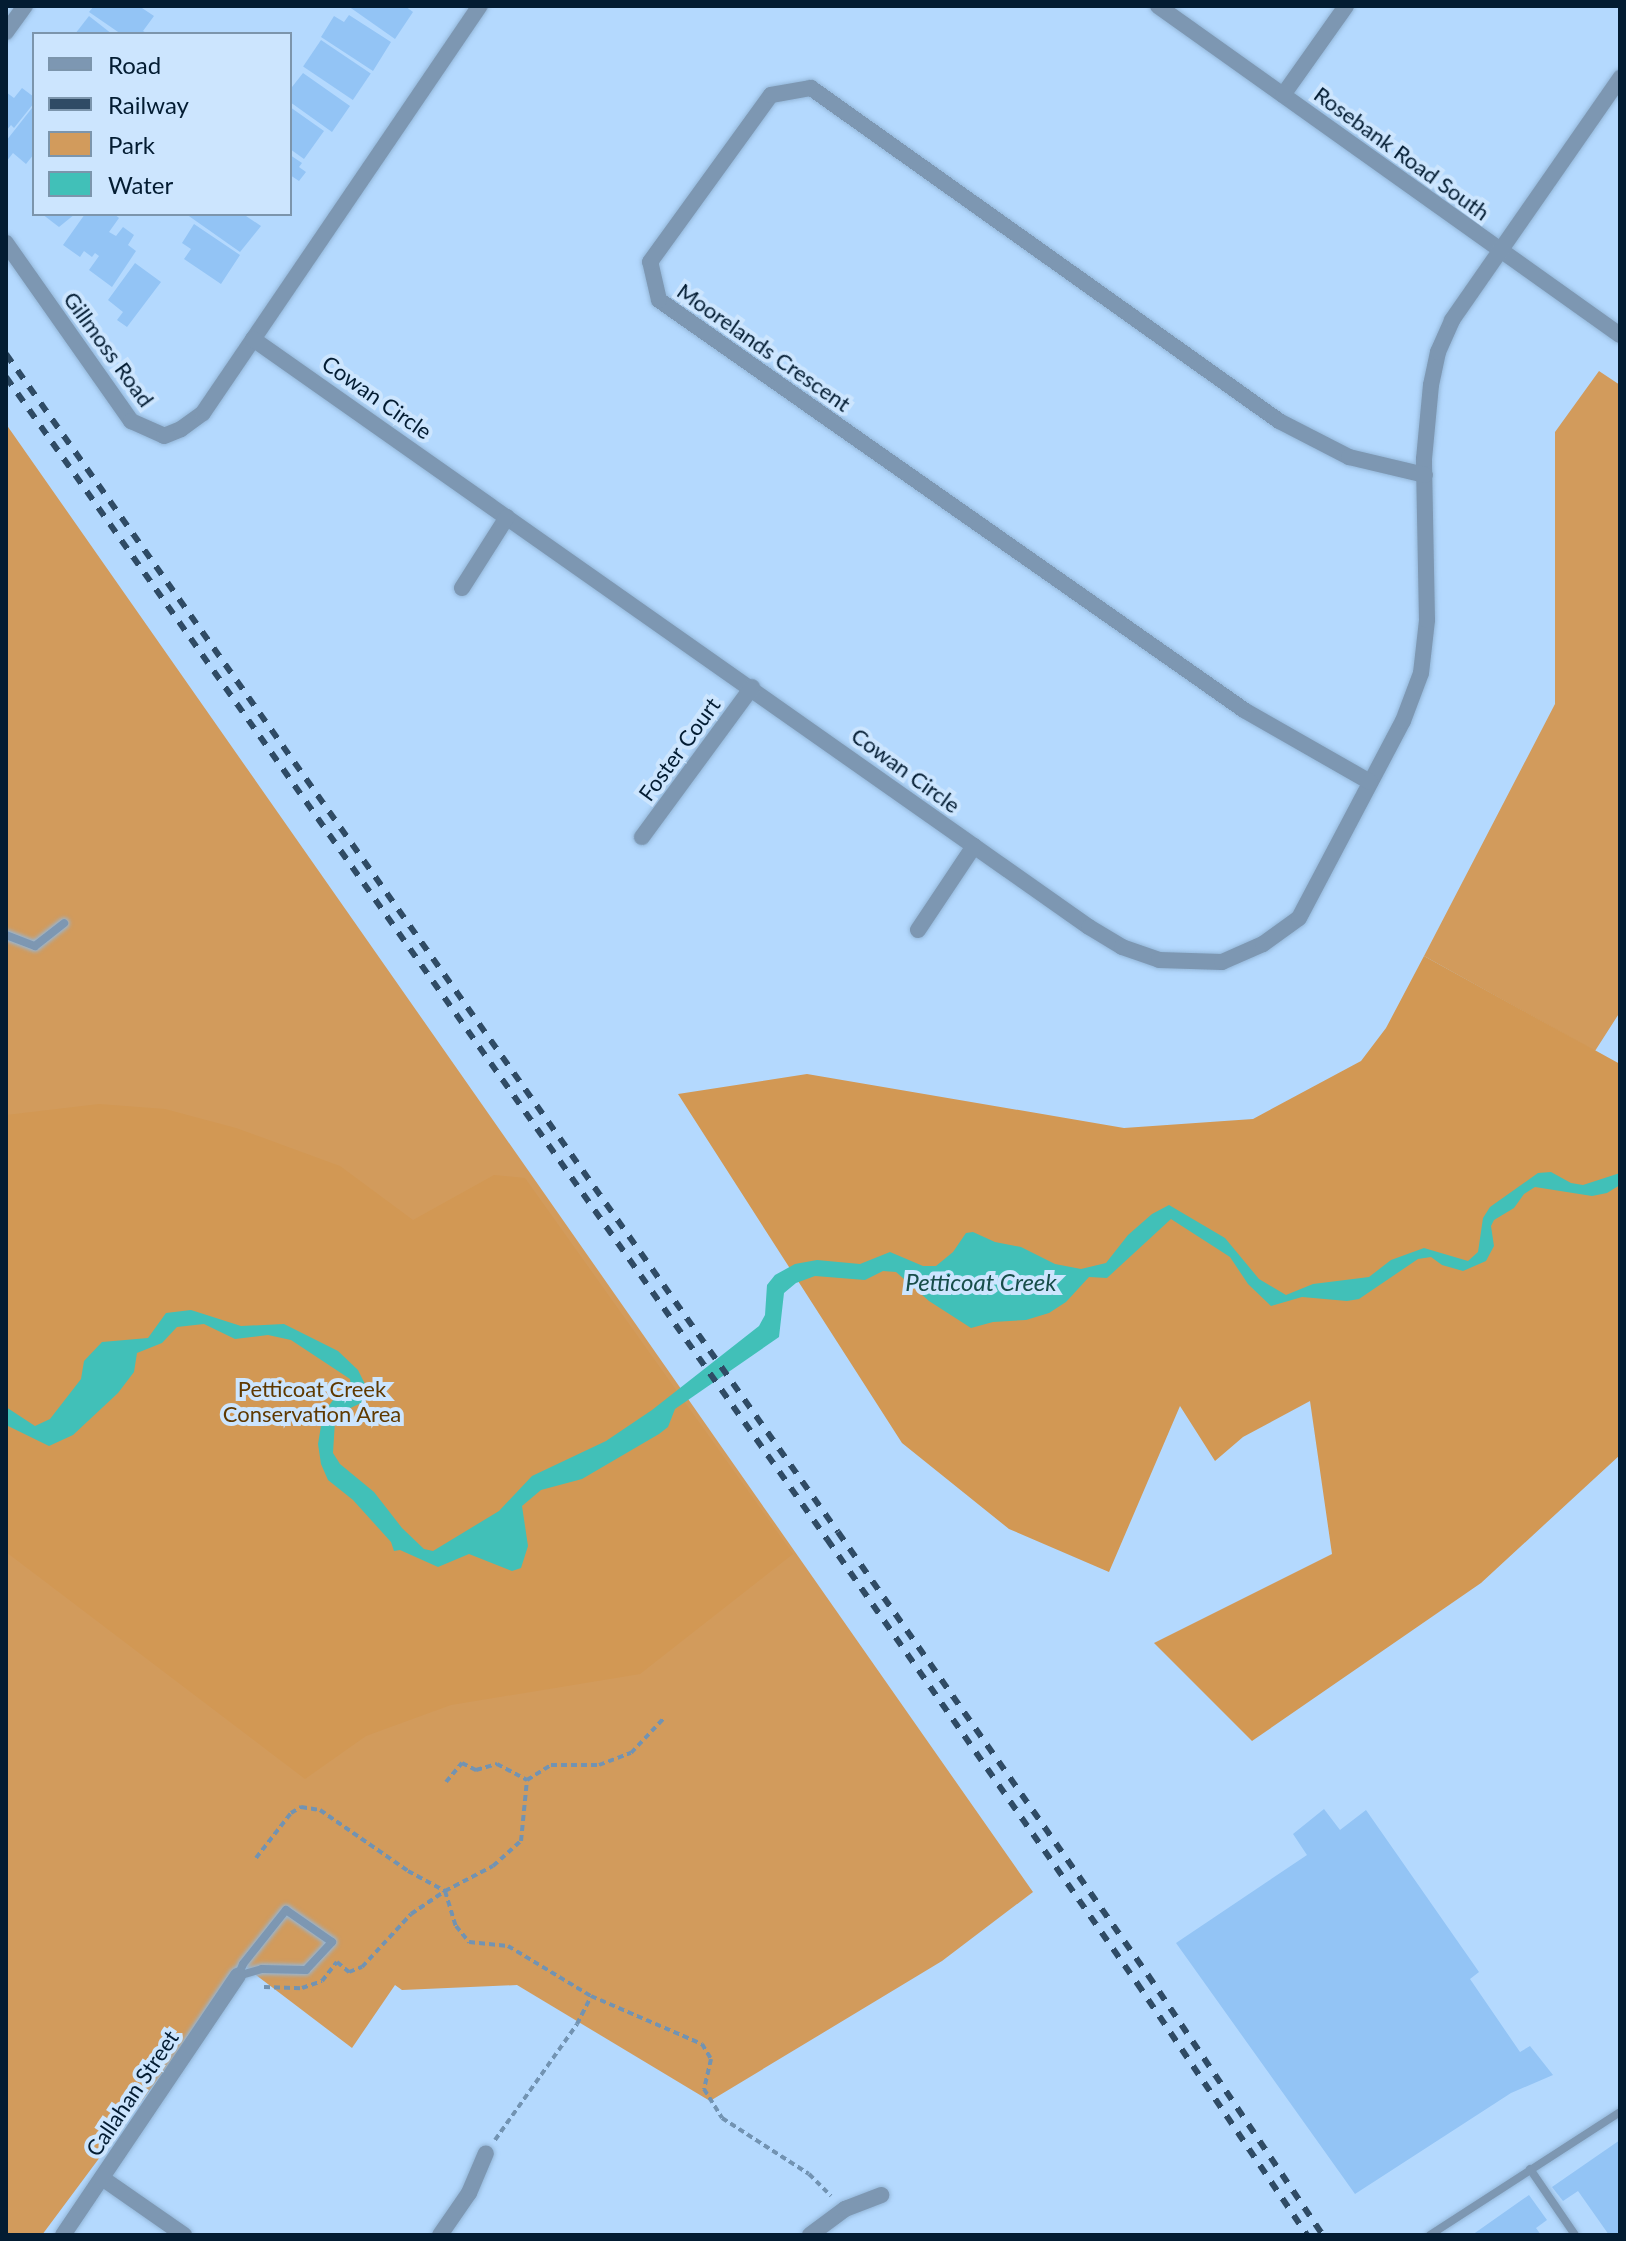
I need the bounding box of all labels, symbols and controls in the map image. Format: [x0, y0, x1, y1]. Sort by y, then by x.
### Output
legend [32, 32, 292, 216]
text: Road [108, 50, 161, 79]
street label: Rosebank Road South [1309, 81, 1495, 225]
text: Railway [108, 90, 189, 119]
text: Park [108, 130, 155, 159]
text: Water [108, 170, 173, 199]
street label: Moorelands Crescent [672, 277, 856, 417]
street label: Gillmoss Road [58, 286, 160, 412]
street label: Cowan Circle [317, 350, 437, 444]
street label: Foster Court [633, 692, 725, 806]
street label: Cowan Circle [847, 722, 965, 818]
water label: Petticoat Creek [905, 1268, 1057, 1296]
park label: Petticoat Creek Conservation Area [222, 1375, 402, 1426]
street label: Callahan Street [80, 2025, 184, 2161]

